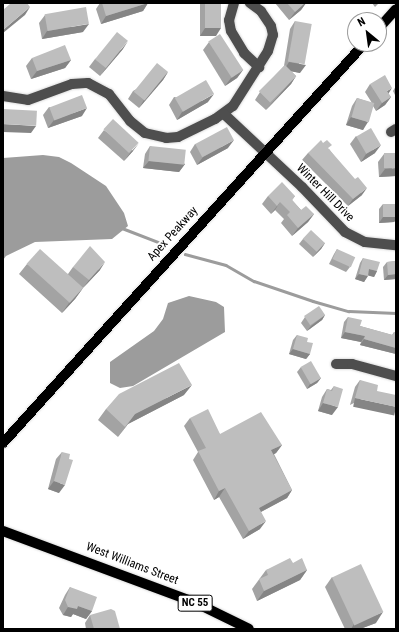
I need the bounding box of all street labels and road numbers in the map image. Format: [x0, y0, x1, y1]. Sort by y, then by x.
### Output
street label: Winter Hill Drive [293, 161, 357, 225]
street label: Apex Peakway [145, 204, 201, 264]
street label: West Williams Street [84, 540, 180, 588]
road number: NC 55 [177, 594, 213, 612]

